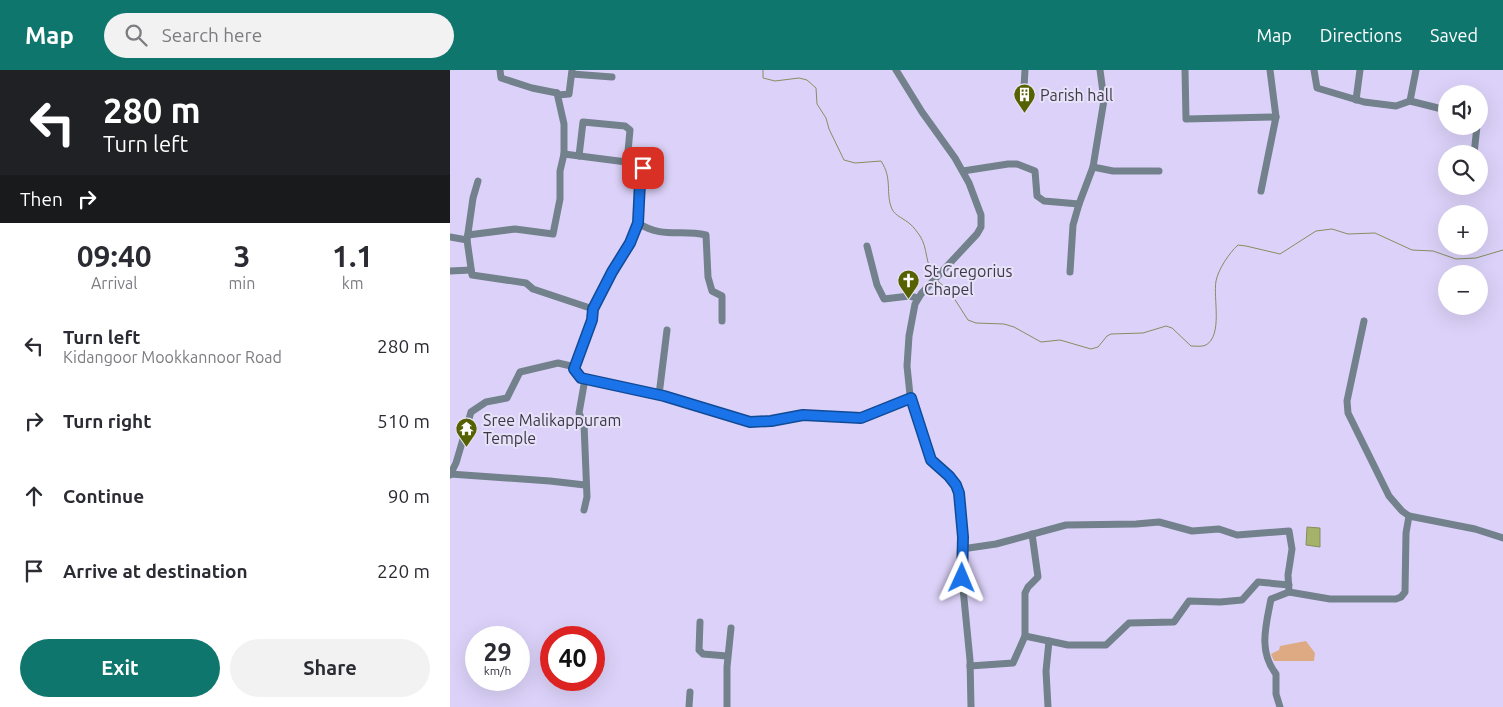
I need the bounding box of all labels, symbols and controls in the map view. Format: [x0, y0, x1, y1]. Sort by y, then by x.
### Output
search box [104, 13, 454, 58]
icon: search [122, 21, 150, 49]
text: Map [25, 22, 74, 49]
text: Search here [162, 24, 262, 46]
text: Map [1256, 25, 1292, 45]
text: Directions [1320, 25, 1402, 45]
text: Saved [1430, 25, 1478, 45]
building icon: Parish hall [1012, 83, 1036, 114]
map controls [1438, 85, 1488, 315]
button: sound [1438, 85, 1488, 135]
place label: Parish hall [1040, 86, 1113, 104]
icon: left [20, 90, 85, 155]
text: 280 m [103, 90, 201, 130]
text: Turn left [103, 131, 188, 156]
button: search [1438, 145, 1488, 195]
pin [622, 147, 664, 189]
icon: arrive [629, 154, 657, 182]
icon: right [73, 185, 101, 213]
text: Then [20, 188, 63, 210]
button: + [1438, 205, 1488, 255]
text: 09:40 [77, 239, 152, 273]
text: 3 [233, 239, 250, 273]
text: 1.1 [332, 239, 373, 273]
place label: St Gregorius Chapel [924, 262, 1012, 298]
button: − [1438, 265, 1488, 315]
church icon: St Gregorius Chapel [896, 268, 920, 299]
text: Arrival [91, 274, 138, 292]
text: min [228, 274, 255, 292]
text: km [342, 274, 364, 292]
text: Turn left [63, 326, 141, 348]
icon: left [20, 332, 48, 360]
text: 280 m [377, 335, 430, 357]
text: Kidangoor Mookkannoor Road [63, 348, 282, 366]
icon: right [20, 407, 48, 435]
text: Turn right [63, 410, 151, 432]
text: 510 m [377, 410, 430, 432]
place label: Sree Malikappuram Temple [483, 411, 621, 447]
temple icon: Sree Malikappuram Temple [455, 417, 479, 448]
icon: ahead [20, 482, 48, 510]
text: Continue [63, 485, 144, 507]
text: 90 m [388, 485, 430, 507]
position arrow [935, 551, 987, 603]
icon: arrive [20, 557, 48, 585]
text: Arrive at destination [63, 560, 248, 582]
text: 220 m [377, 560, 430, 582]
speed limit sign: 40 [540, 626, 605, 691]
text: 29 [483, 638, 512, 666]
button: Exit [20, 639, 220, 697]
button: Share [230, 639, 430, 697]
text: km/h [484, 664, 511, 677]

